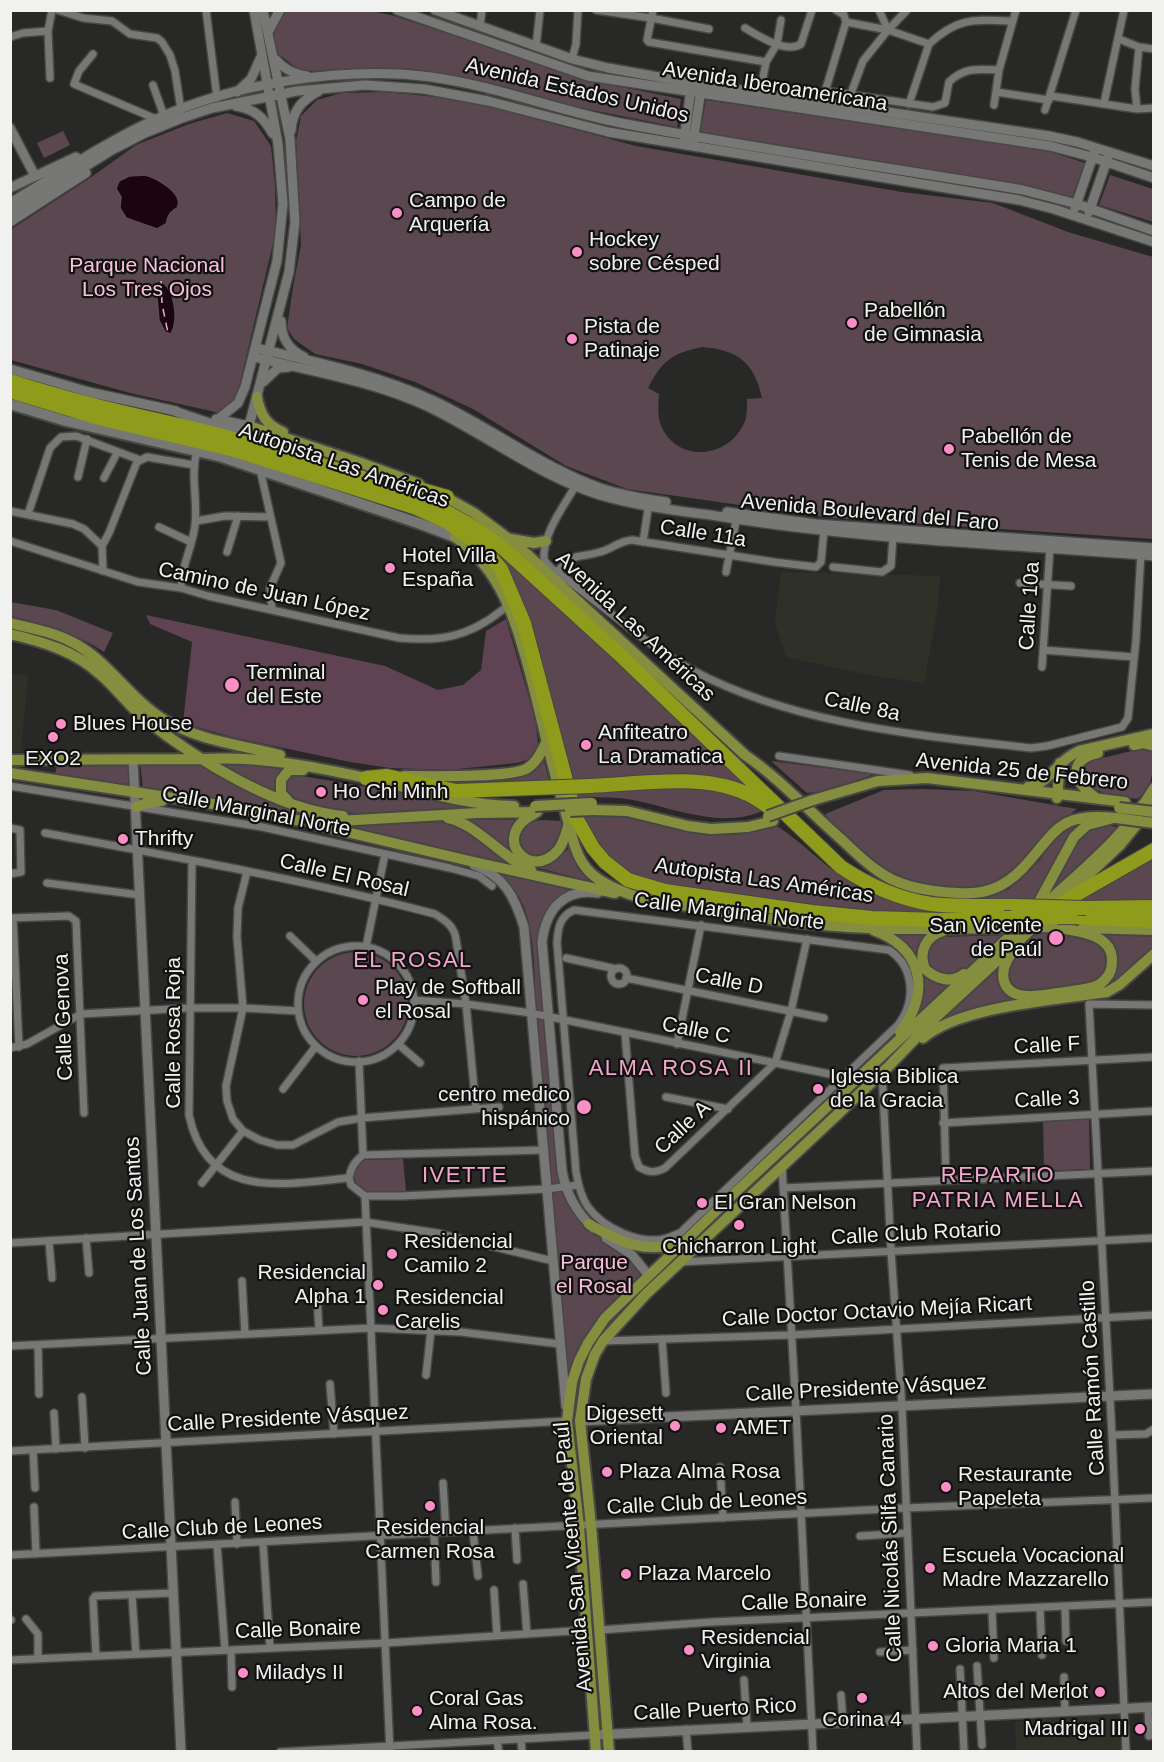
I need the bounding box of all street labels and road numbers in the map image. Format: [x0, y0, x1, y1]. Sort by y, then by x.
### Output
street label: Avenida Estados Unidos [463, 53, 691, 129]
street label: Avenida Iberoamericana [661, 57, 889, 117]
street label: Autopista Las Américas [236, 418, 452, 514]
street label: Avenida Boulevard del Faro [740, 489, 1000, 537]
street label: Calle 11a [658, 515, 748, 553]
street label: Avenida Las Américas [550, 547, 720, 707]
street label: Camino de Juan López [156, 557, 372, 627]
street label: Calle 10a [1014, 561, 1046, 651]
street label: Calle 8a [822, 687, 902, 727]
street label: Avenida 25 de Febrero [915, 748, 1129, 796]
street label: Calle Marginal Norte [160, 781, 352, 843]
street label: Calle El Rosal [277, 849, 411, 903]
street label: Autopista Las Américas [653, 853, 875, 909]
street label: Calle Marginal Norte [632, 888, 826, 936]
street label: Calle Genova [49, 953, 79, 1081]
street label: Calle Rosa Roja [161, 957, 187, 1109]
street label: Calle D [693, 963, 765, 1001]
street label: Calle C [660, 1012, 732, 1050]
street label: Calle F [1013, 1032, 1081, 1060]
street label: Calle 3 [1014, 1086, 1080, 1114]
street label: Calle A [650, 1096, 716, 1160]
street label: Calle Juan de Los Santos [120, 1136, 158, 1376]
street label: Calle Club Rotario [830, 1217, 1002, 1251]
street label: Calle Ramón Castillo [1075, 1279, 1111, 1477]
street label: Calle Doctor Octavio Mejía Ricart [721, 1291, 1033, 1333]
street label: Calle Presidente Vásquez [745, 1370, 987, 1408]
street label: Calle Presidente Vásquez [167, 1400, 409, 1438]
street label: Calle Nicolás Silfa Canario [874, 1413, 908, 1663]
street label: Avenida San Vicente de Paúl [550, 1421, 598, 1693]
street label: Calle Club de Leones [606, 1485, 808, 1521]
street label: Calle Club de Leones [121, 1510, 323, 1546]
street label: Calle Bonaire [741, 1587, 867, 1617]
street label: Calle Bonaire [235, 1615, 361, 1645]
street label: Calle Puerto Rico [633, 1693, 797, 1727]

